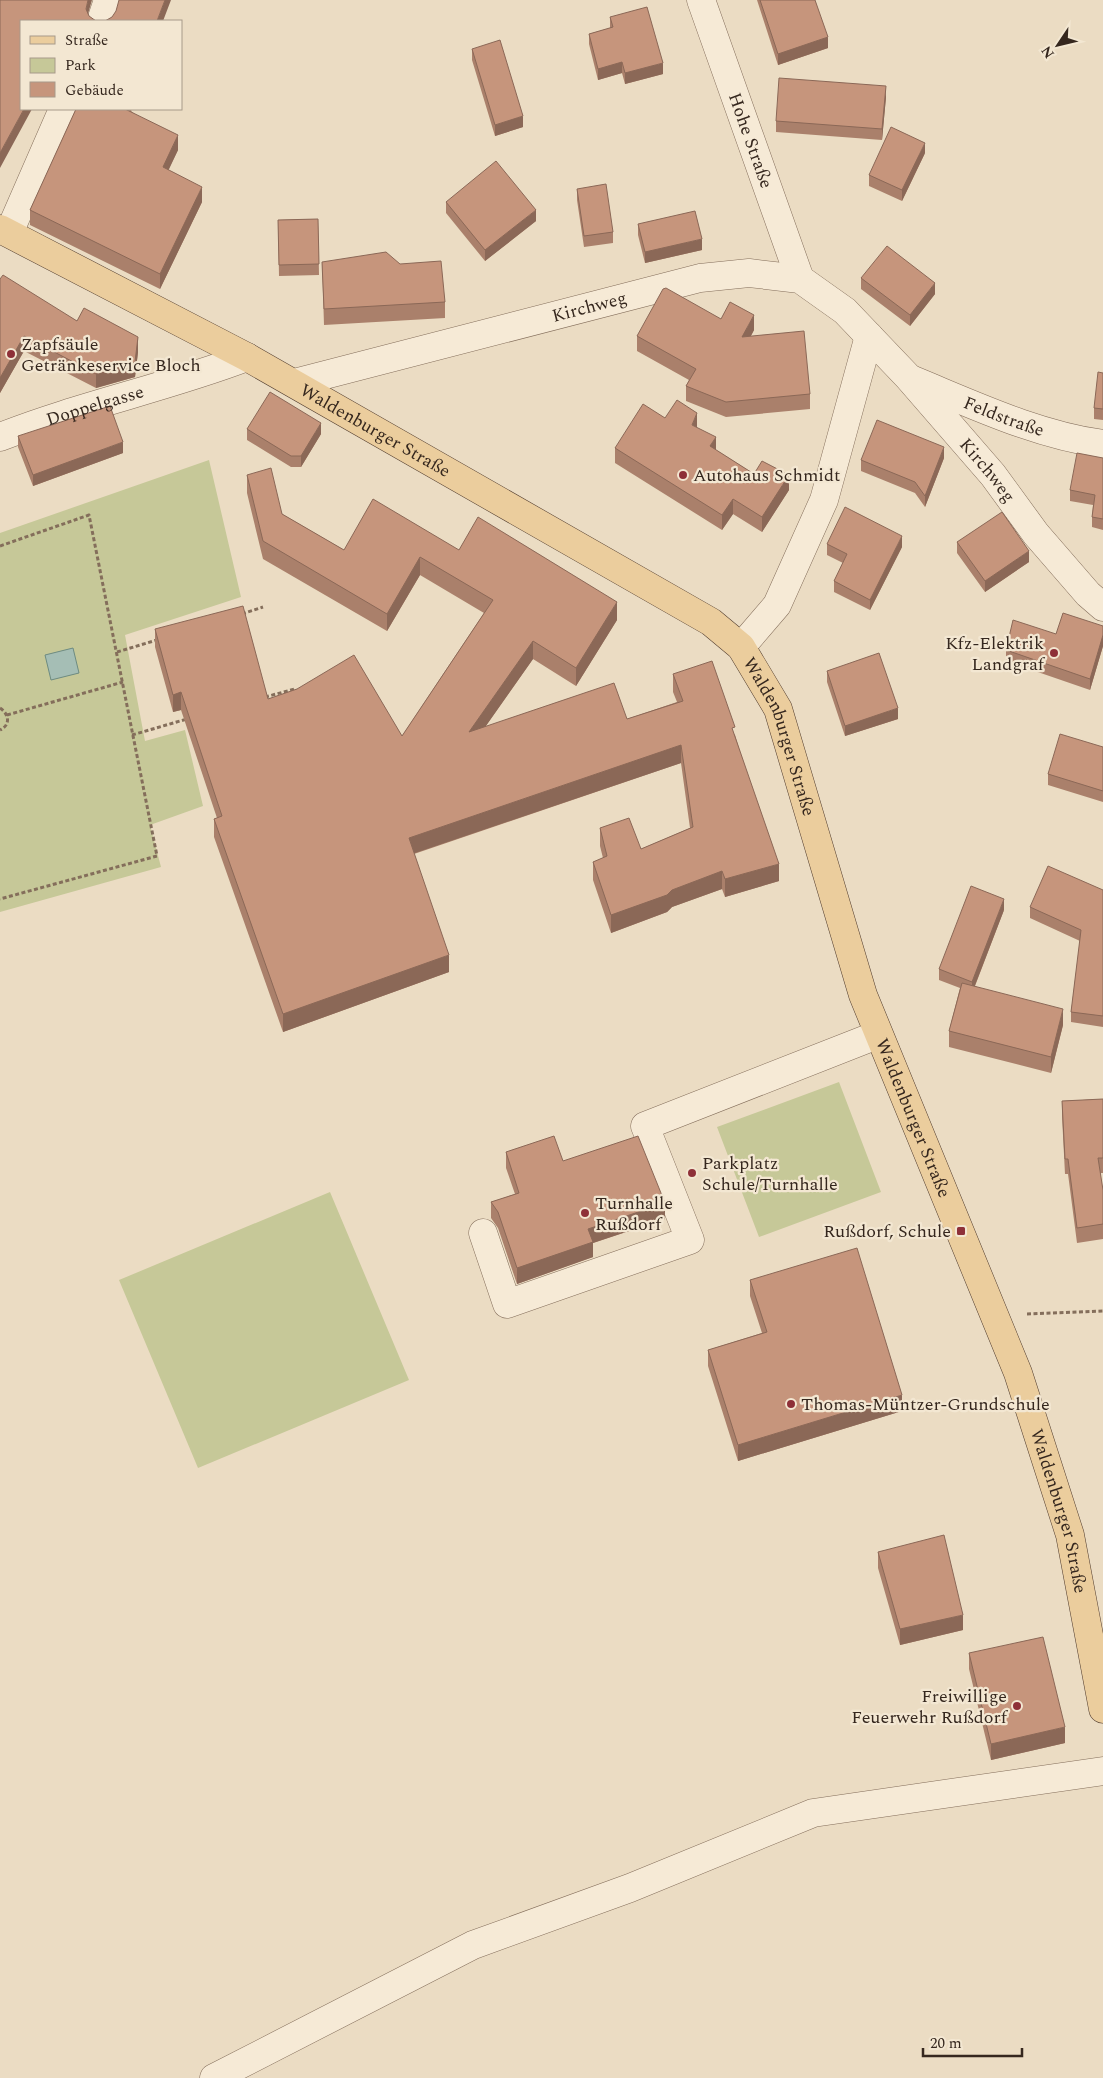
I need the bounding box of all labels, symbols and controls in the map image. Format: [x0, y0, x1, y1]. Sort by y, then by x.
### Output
legend [20, 20, 182, 110]
north arrow [1033, 20, 1083, 70]
text: Straße [65, 29, 108, 52]
text: N [1036, 41, 1060, 63]
text: Park [65, 54, 96, 77]
text: Gebäude [65, 79, 124, 102]
street label: Hohe Straße [721, 89, 780, 192]
street label: Kirchweg [549, 284, 630, 329]
place label: Zapfsäule Getränkeservice Bloch [21, 331, 201, 379]
marker: Zapfsäule Getränkeservice Bloch [5, 348, 17, 360]
street label: Waldenburger Straße [295, 376, 456, 484]
street label: Doppelgasse [42, 378, 147, 433]
street label: Feldstraße [959, 389, 1048, 444]
street label: Kirchweg [953, 432, 1022, 508]
place label: Autohaus Schmidt [693, 462, 840, 489]
marker: Autohaus Schmidt [677, 469, 689, 481]
place label: Kfz-Elektrik Landgraf [945, 630, 1046, 678]
marker: Kfz-Elektrik Landgraf [1048, 647, 1060, 659]
street label: Waldenburger Straße [736, 652, 823, 819]
street label: Waldenburger Straße [869, 1034, 958, 1202]
place label: Parkplatz Schule/Turnhalle [702, 1150, 838, 1198]
marker: Parkplatz Schule/Turnhalle [686, 1167, 698, 1179]
place label: Turnhalle Rußdorf [595, 1190, 673, 1238]
marker: Turnhalle Rußdorf [579, 1207, 591, 1219]
place label: Rußdorf, Schule [823, 1218, 951, 1245]
marker: Rußdorf, Schule [955, 1225, 967, 1237]
place label: Thomas-Müntzer-Grundschule [801, 1391, 1050, 1418]
marker: Thomas-Müntzer-Grundschule [785, 1398, 797, 1410]
street label: Waldenburger Straße [1023, 1425, 1094, 1596]
place label: Freiwillige Feuerwehr Rußdorf [851, 1683, 1009, 1731]
marker: Freiwillige Feuerwehr Rußdorf [1011, 1700, 1023, 1712]
scale bar [923, 2026, 1022, 2058]
text: 20 m [930, 2032, 962, 2055]

